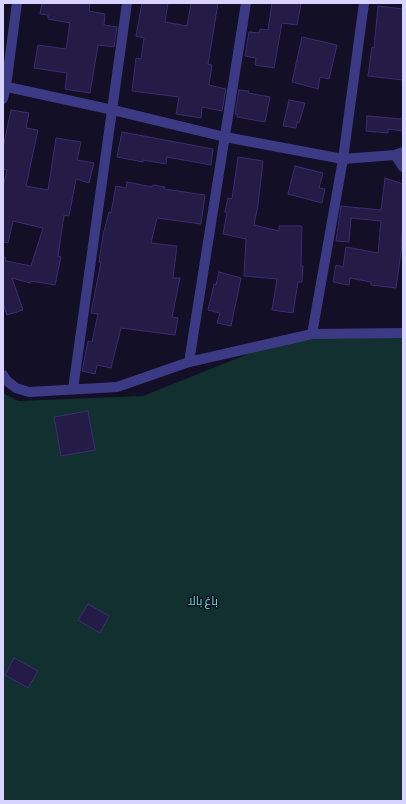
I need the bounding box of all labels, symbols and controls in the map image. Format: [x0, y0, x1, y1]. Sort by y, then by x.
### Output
park label: باغ بالا [188, 594, 218, 608]

